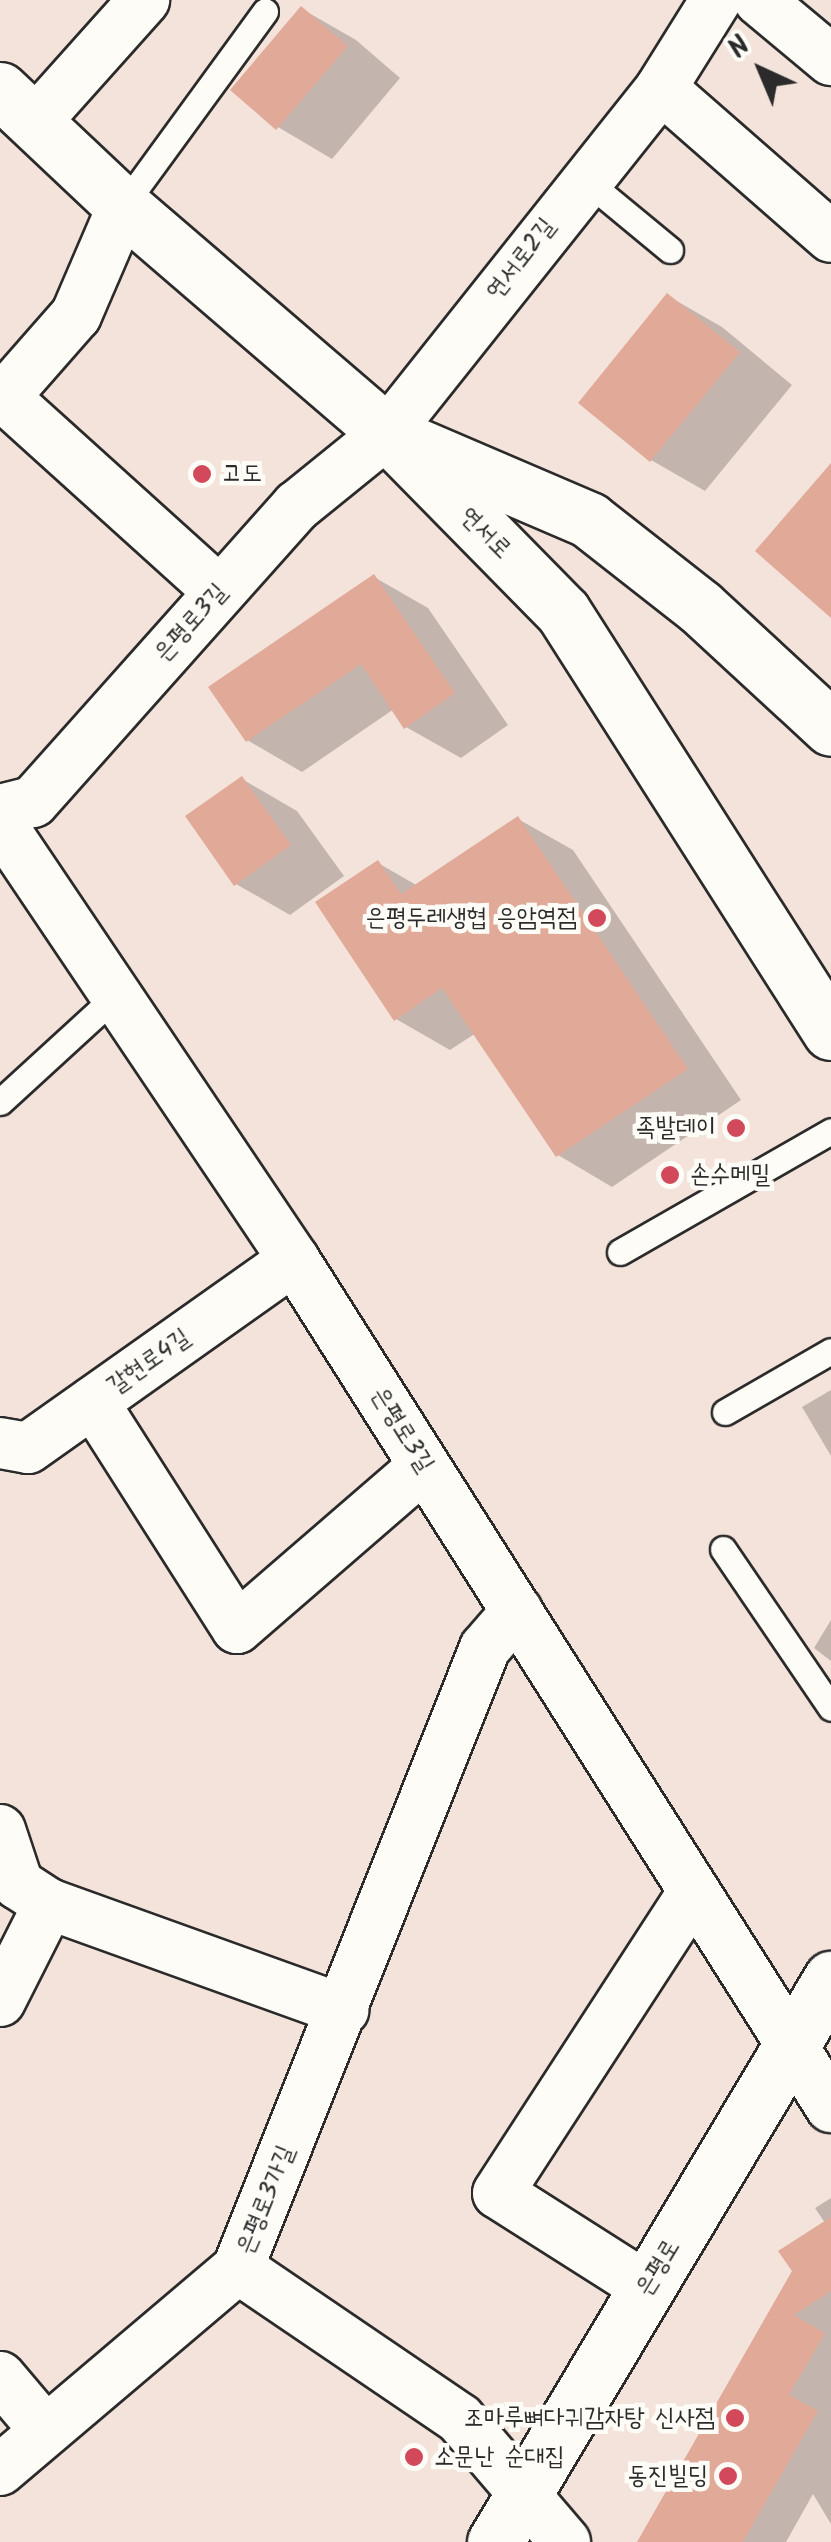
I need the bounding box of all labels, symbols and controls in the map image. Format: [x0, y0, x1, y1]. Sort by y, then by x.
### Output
north arrow [711, 20, 811, 120]
text: N [718, 26, 762, 70]
street label: 연서로2길 [480, 212, 562, 306]
place label: 고도 [222, 459, 262, 489]
marker: 고도 [191, 463, 213, 485]
street label: 연서로 [453, 501, 517, 565]
street label: 은평로3길 [148, 578, 234, 668]
place label: 은평두레생협 응암역점 [366, 903, 577, 933]
marker: 은평두레생협 응암역점 [586, 907, 608, 929]
place label: 족발데이 [636, 1113, 716, 1143]
marker: 족발데이 [725, 1117, 747, 1139]
place label: 손수메밀 [690, 1160, 770, 1190]
marker: 손수메밀 [659, 1164, 681, 1186]
street label: 갈현로4길 [102, 1323, 196, 1401]
street label: 은평로3길 [364, 1382, 440, 1478]
street label: 은평로3가길 [231, 2141, 301, 2259]
street label: 은평로 [630, 2234, 686, 2302]
place label: 조마루뼈다귀감자탕 신사점 [464, 2403, 715, 2433]
marker: 조마루뼈다귀감자탕 신사점 [724, 2407, 746, 2429]
place label: 소문난 순대집 [434, 2442, 565, 2472]
marker: 소문난 순대집 [403, 2446, 425, 2468]
place label: 동진빌딩 [628, 2461, 708, 2491]
marker: 동진빌딩 [717, 2465, 739, 2487]

